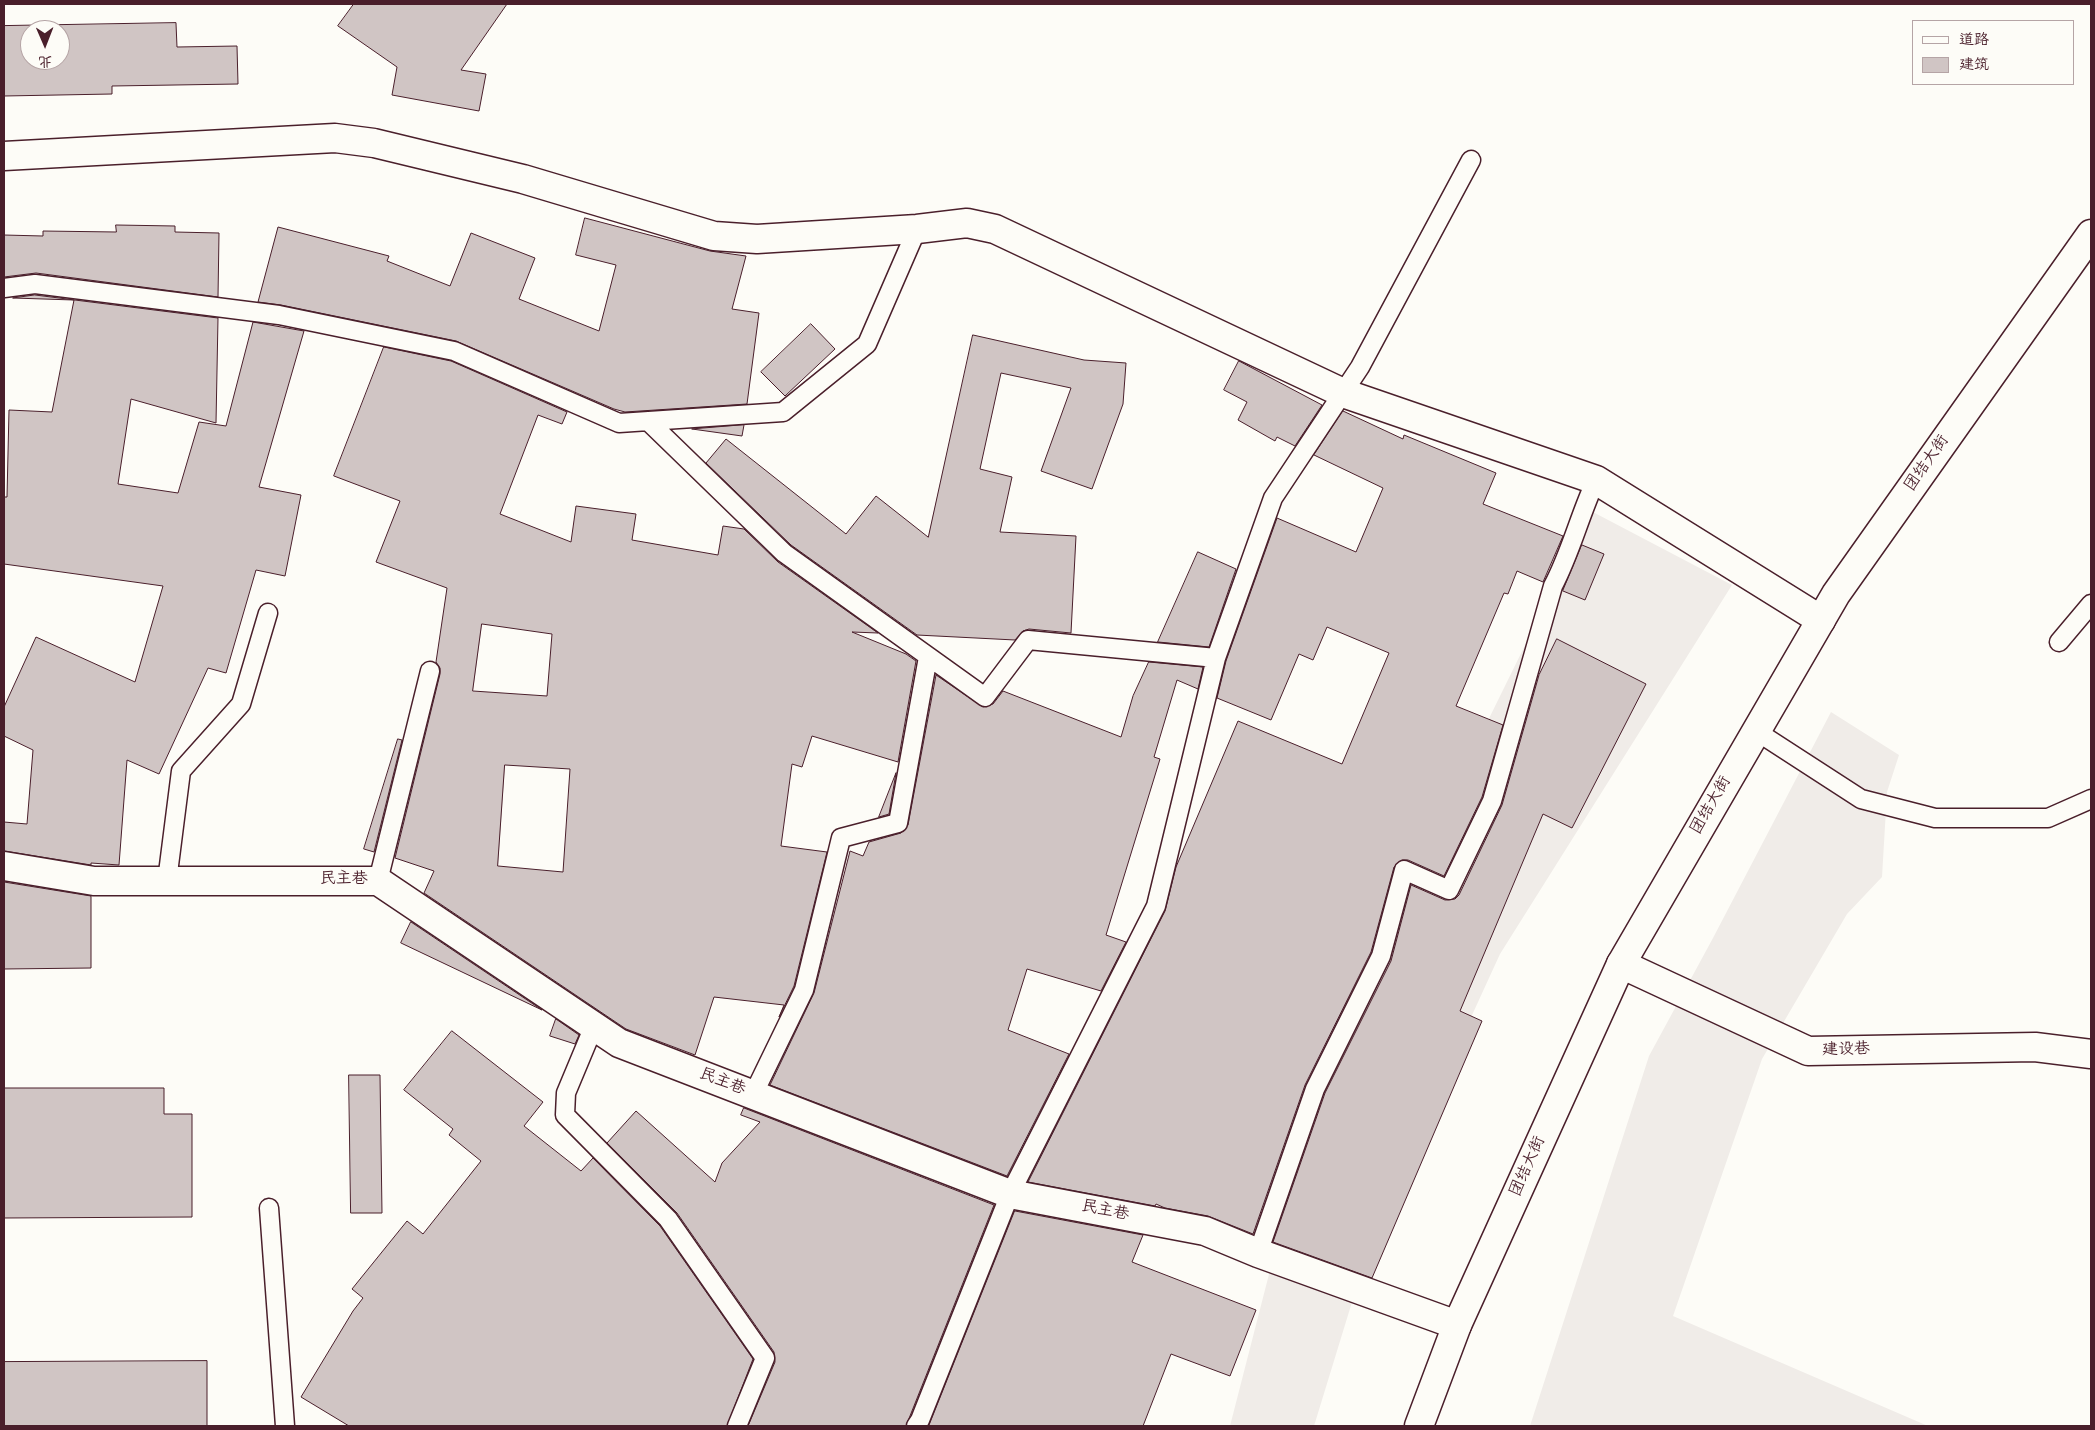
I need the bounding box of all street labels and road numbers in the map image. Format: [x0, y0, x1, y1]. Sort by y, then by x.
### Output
street label: 团结大街 [1902, 432, 1954, 496]
street label: 团结大街 [1688, 773, 1736, 839]
street label: 民主巷 [320, 871, 368, 891]
street label: 建设巷 [1822, 1041, 1870, 1061]
street label: 民主巷 [696, 1065, 748, 1101]
street label: 团结大街 [1507, 1134, 1551, 1200]
street label: 民主巷 [1080, 1198, 1130, 1226]

